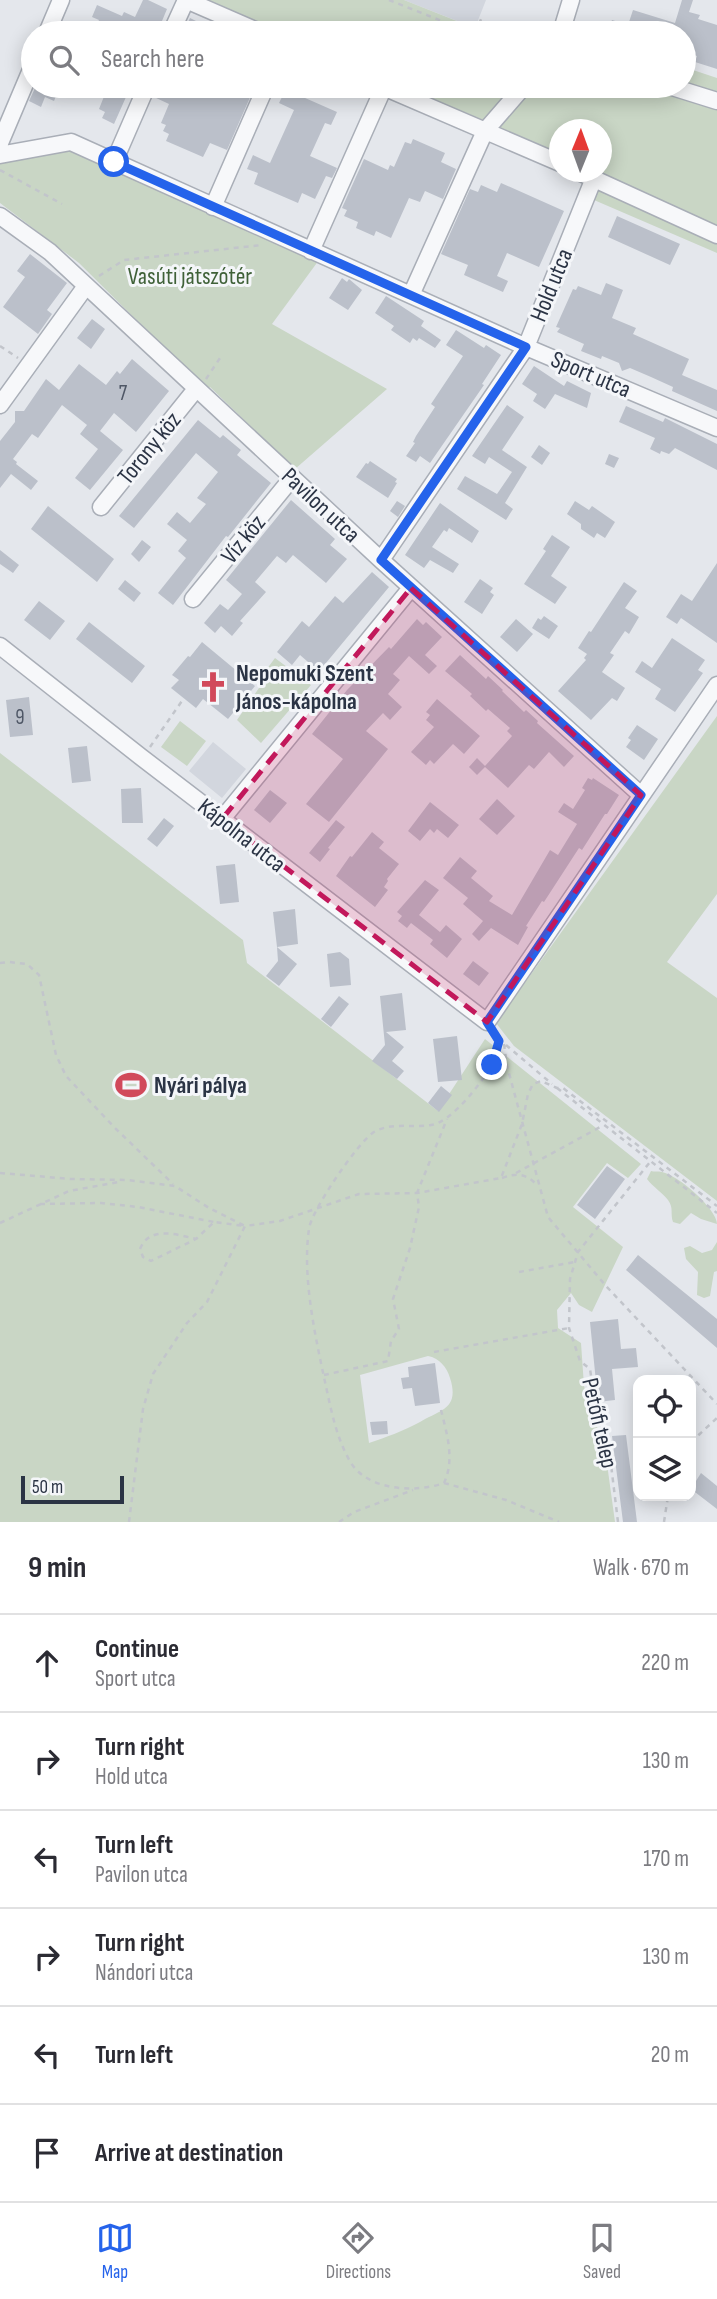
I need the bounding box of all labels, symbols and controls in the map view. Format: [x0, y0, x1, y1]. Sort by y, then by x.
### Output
search box [21, 21, 696, 98]
icon: search [45, 41, 83, 79]
text: Search here [101, 44, 204, 75]
north arrow [549, 119, 612, 182]
route start [98, 146, 129, 177]
street label: Hold utca [524, 244, 579, 326]
park label: Vasúti játszótér [128, 262, 252, 291]
street label: Sport utca [546, 345, 635, 404]
house number: 7 [119, 381, 128, 406]
street label: Torony köz [111, 406, 188, 490]
street label: Pavilon utca [275, 462, 366, 549]
street label: Víz köz [215, 509, 272, 570]
place label: Nepomuki Szent János-kápolna [235, 659, 374, 716]
church icon: Nepomuki Szent János-kápolna [196, 670, 230, 704]
house number: 9 [15, 705, 25, 730]
street label: Kápolna utca [192, 792, 291, 879]
route end [476, 1049, 507, 1080]
sports icon: Nyári pálya [114, 1068, 148, 1102]
place label: Nyári pálya [154, 1071, 247, 1100]
street label: Petőfi telep [575, 1375, 624, 1471]
map controls [633, 1375, 696, 1501]
button: locate [633, 1375, 696, 1438]
button: layers [633, 1438, 696, 1501]
scale bar [21, 1473, 124, 1505]
text: 50 m [32, 1476, 63, 1499]
text: 9 min [28, 1550, 86, 1586]
text: Walk · 670 m [593, 1554, 689, 1582]
text: Continue [95, 1634, 179, 1665]
icon: ahead [28, 1644, 66, 1682]
text: 220 m [641, 1649, 689, 1677]
text: Sport utca [95, 1665, 176, 1693]
text: Turn right [95, 1732, 184, 1763]
icon: right [28, 1742, 66, 1780]
text: 130 m [643, 1747, 689, 1775]
text: Hold utca [95, 1763, 168, 1791]
text: Turn left [95, 1830, 173, 1861]
icon: left [28, 1840, 66, 1878]
text: 170 m [643, 1845, 689, 1873]
text: Pavilon utca [95, 1861, 188, 1889]
text: Turn right [95, 1928, 184, 1959]
icon: right [28, 1938, 66, 1976]
text: 130 m [643, 1943, 689, 1971]
text: Nándori utca [95, 1959, 193, 1987]
icon: left [28, 2036, 66, 2074]
text: Turn left [95, 2040, 173, 2071]
text: 20 m [651, 2041, 689, 2069]
icon: arrive [28, 2134, 66, 2172]
text: Arrive at destination [95, 2138, 283, 2169]
tab: Map [96, 2219, 134, 2284]
tab: Directions [326, 2219, 391, 2284]
tab: Saved [583, 2219, 621, 2284]

